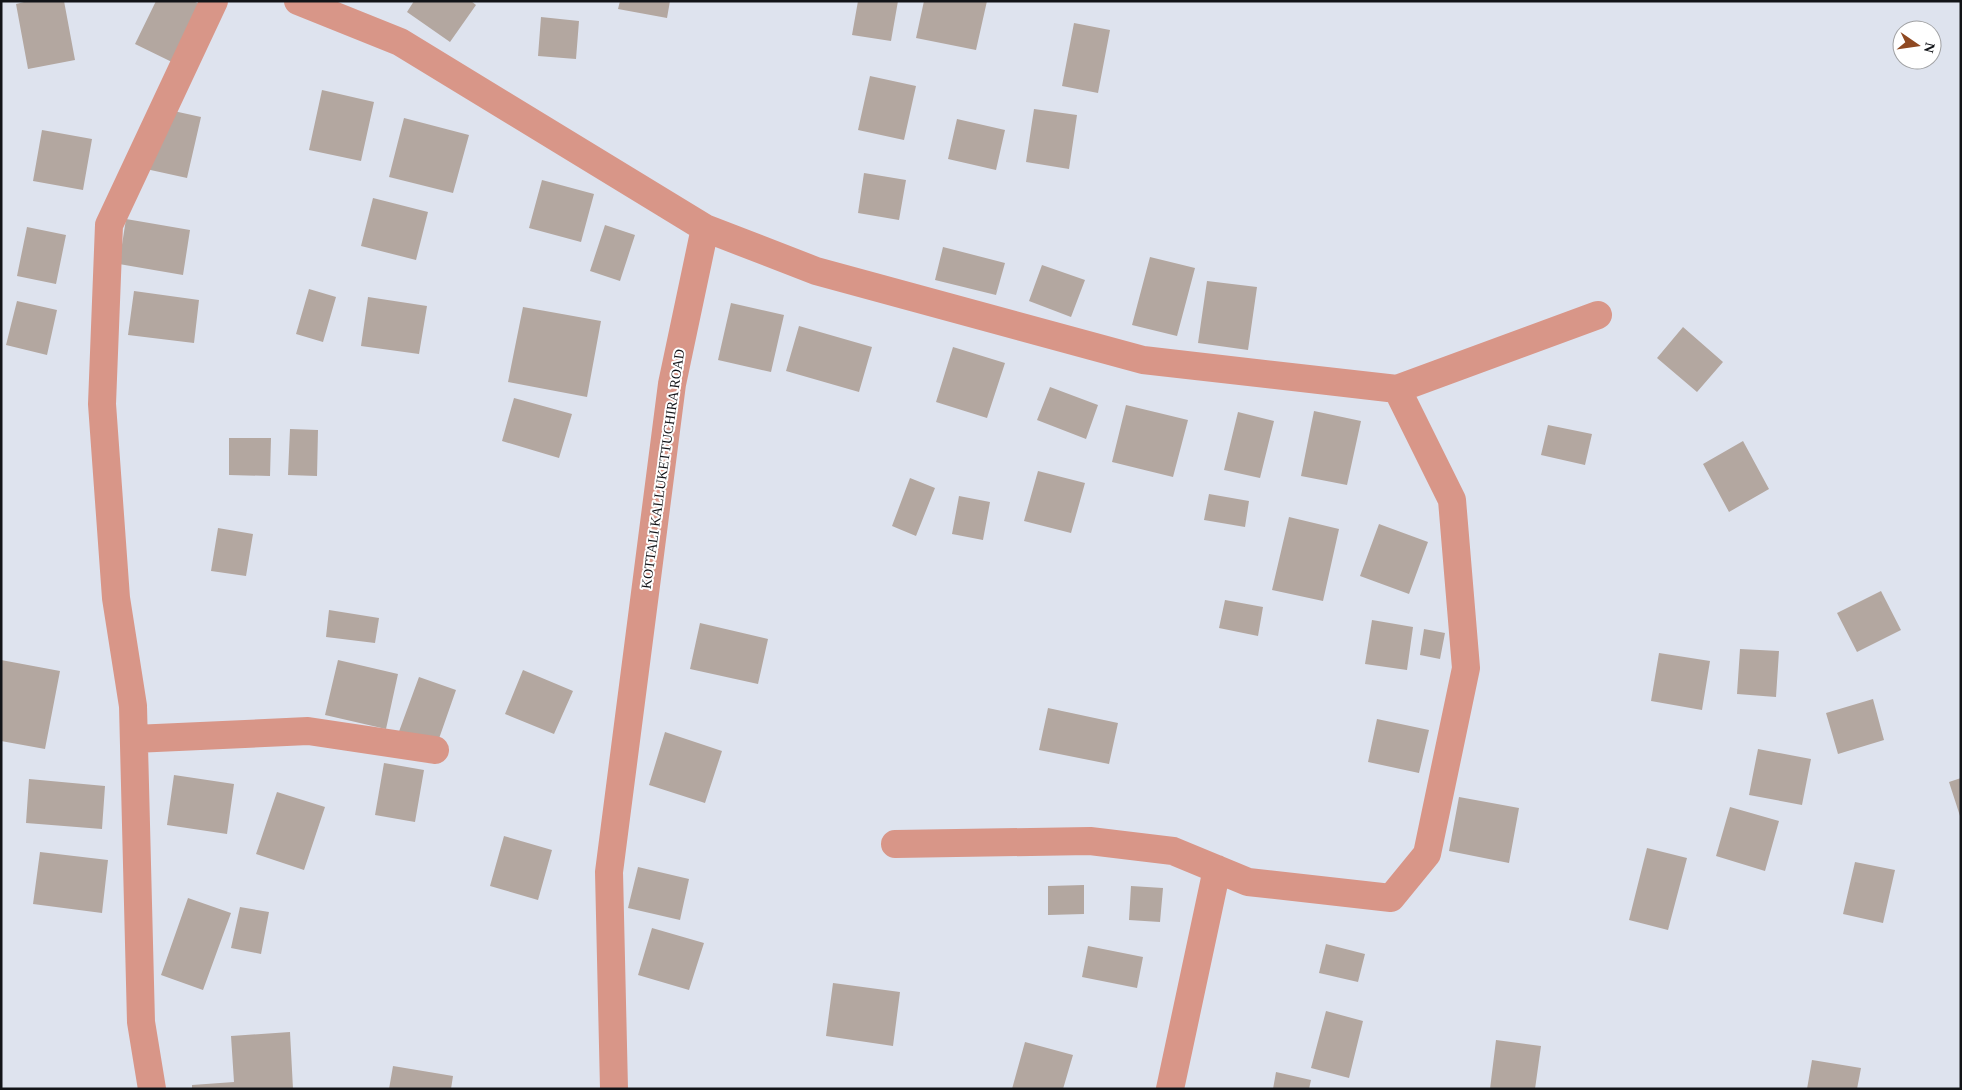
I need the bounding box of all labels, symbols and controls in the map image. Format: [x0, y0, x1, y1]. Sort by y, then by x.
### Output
north arrow [1892, 20, 1942, 70]
text: N [1921, 41, 1938, 54]
street label: KOTTALI KALLUKETTUCHIRA ROAD [639, 348, 687, 590]

